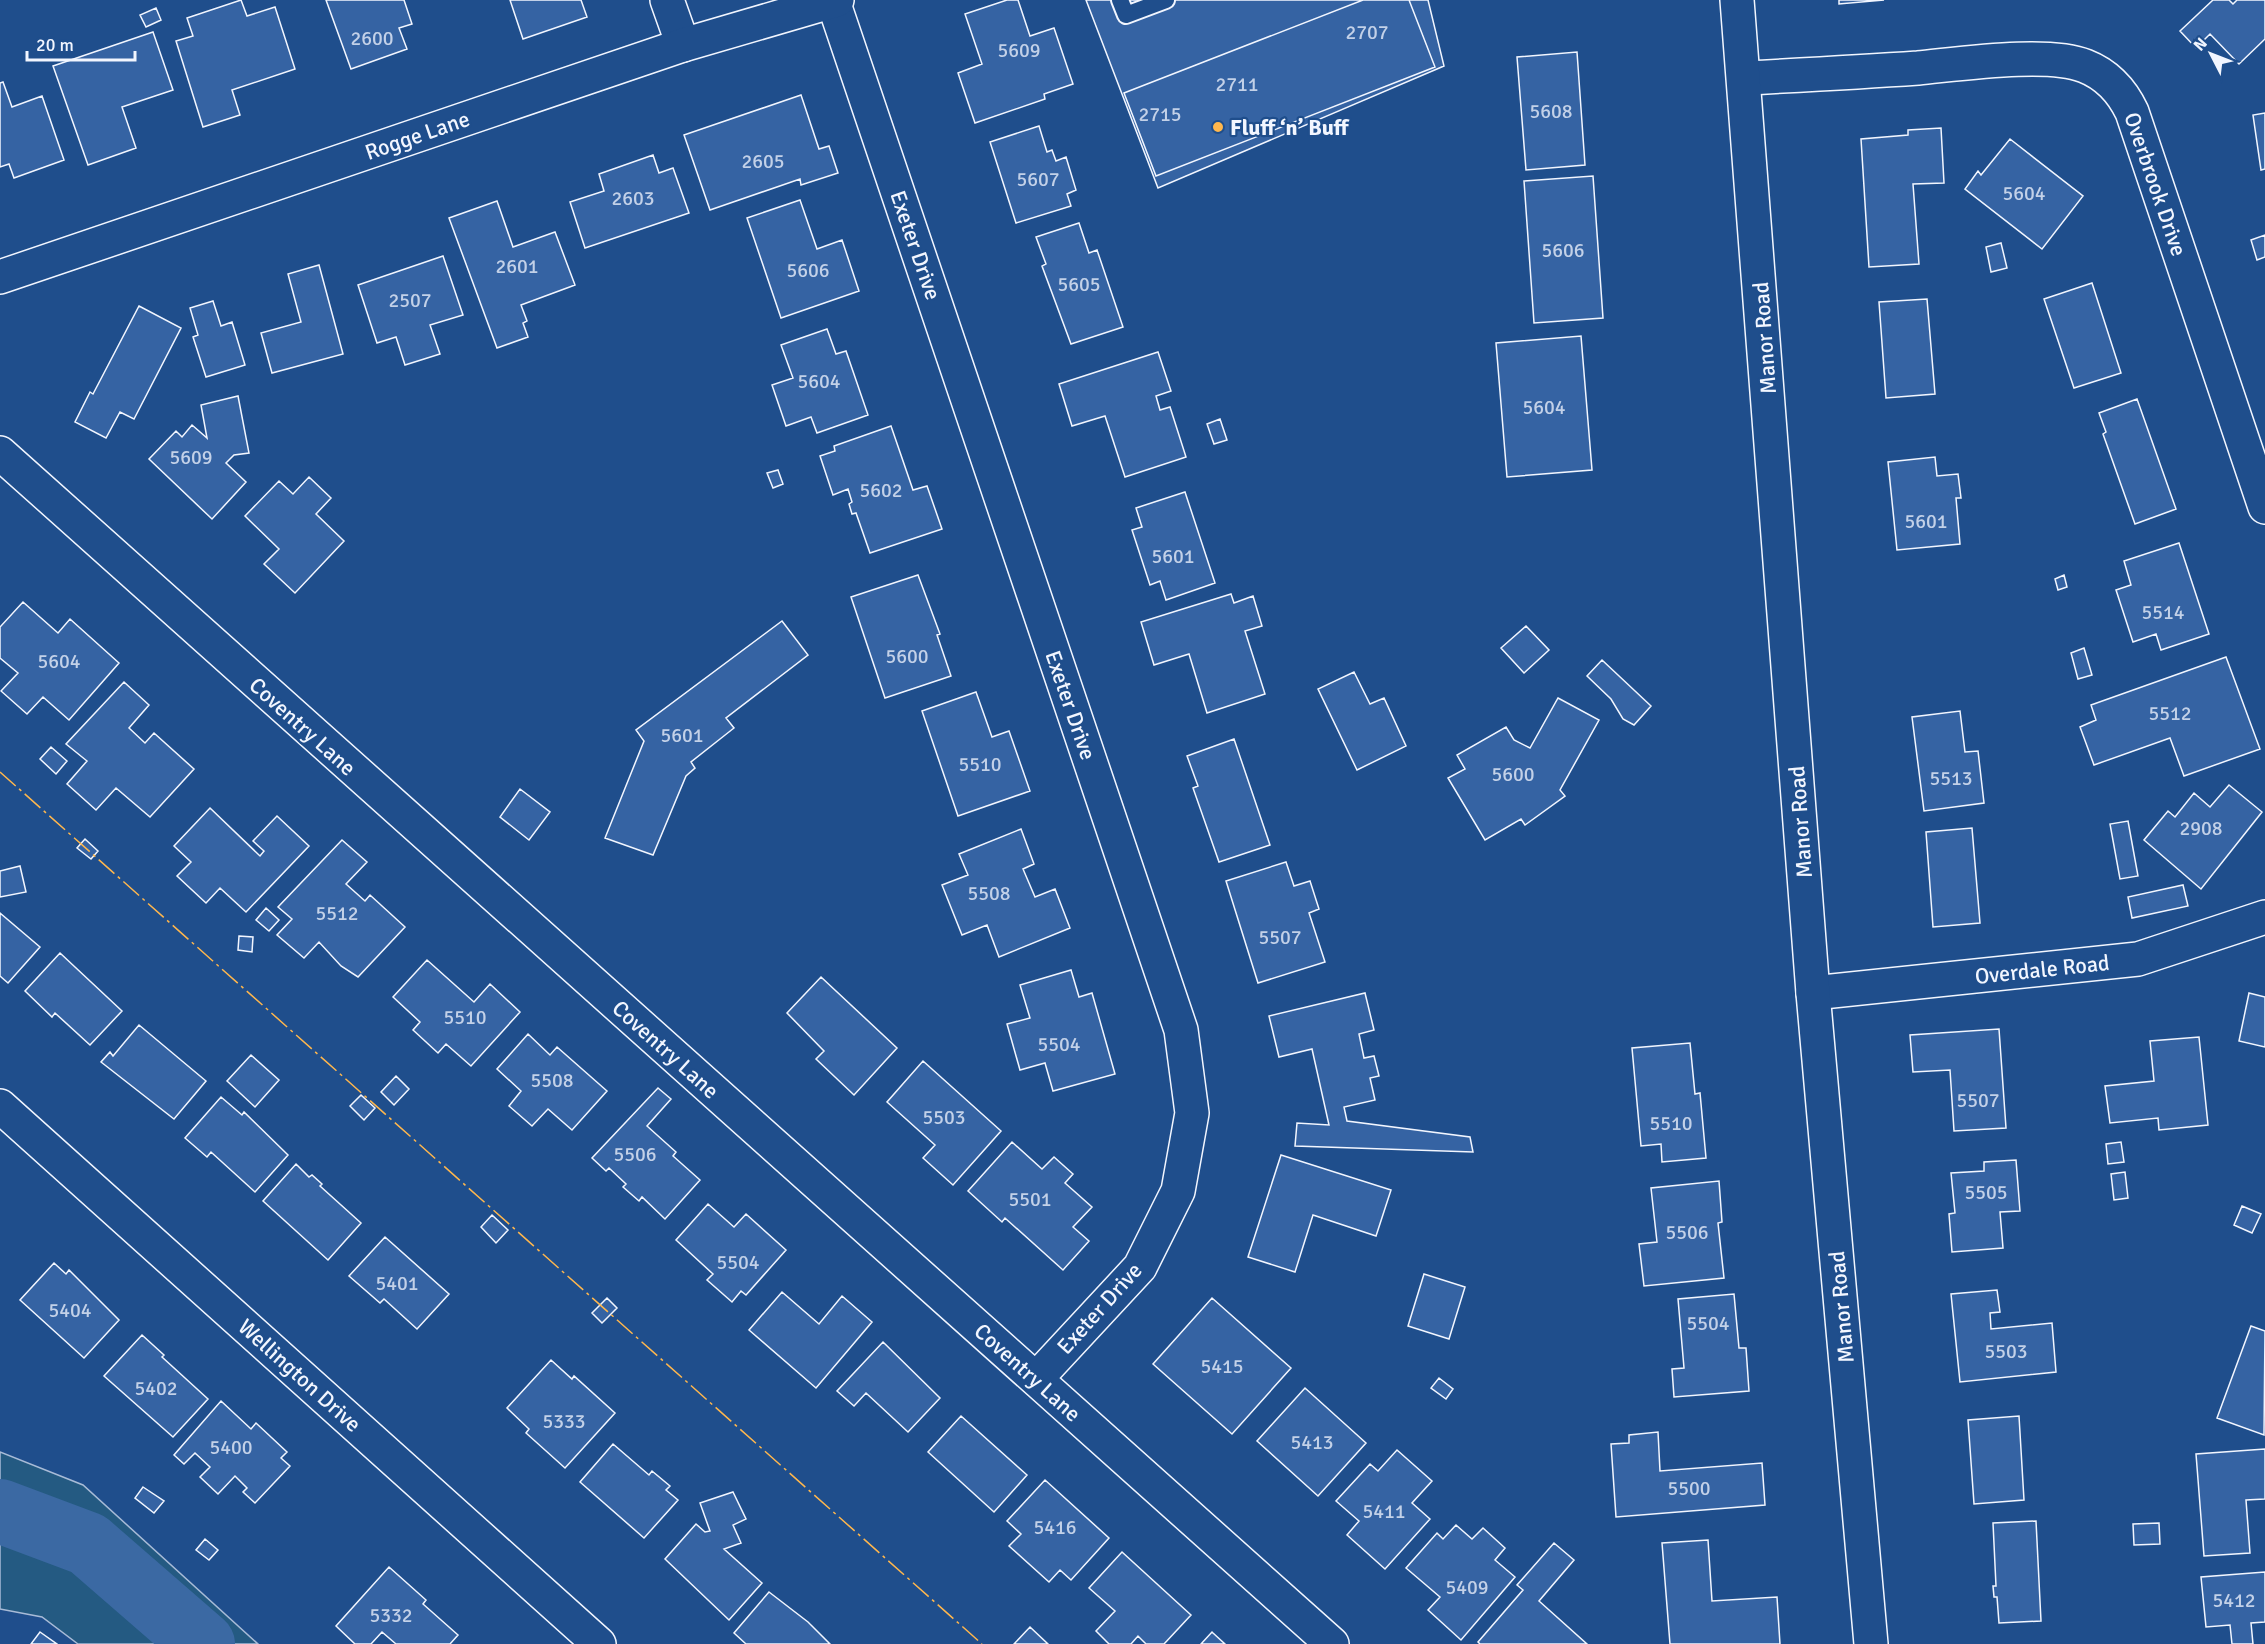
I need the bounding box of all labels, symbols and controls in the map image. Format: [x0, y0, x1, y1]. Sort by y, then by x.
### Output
house number: 2707 [1345, 20, 1389, 45]
scale bar [27, 24, 135, 62]
north arrow [2181, 24, 2241, 84]
house number: 2600 [350, 26, 394, 51]
text: 20 m [36, 34, 74, 56]
text: N [2189, 34, 2212, 55]
house number: 5609 [997, 38, 1041, 63]
house number: 2711 [1215, 72, 1259, 97]
house number: 5608 [1529, 99, 1573, 124]
house number: 2715 [1138, 102, 1182, 127]
street label: Rogge Lane [361, 105, 473, 166]
street label: Overbrook Drive [2118, 109, 2193, 260]
place label: Fluff ‘n’ Buff [1230, 114, 1350, 141]
marker: Fluff ‘n’ Buff [1211, 120, 1225, 134]
house number: 2605 [741, 149, 785, 174]
house number: 5607 [1016, 167, 1060, 192]
house number: 5604 [2002, 181, 2046, 206]
house number: 2603 [611, 186, 655, 211]
street label: Exeter Drive [884, 187, 947, 303]
house number: 5606 [1541, 238, 1585, 263]
house number: 2601 [495, 254, 539, 279]
house number: 5606 [786, 258, 830, 283]
house number: 5605 [1057, 272, 1101, 297]
street label: Manor Road [1747, 281, 1782, 395]
house number: 2507 [388, 288, 432, 313]
house number: 5604 [797, 369, 841, 394]
house number: 5604 [1522, 395, 1566, 420]
house number: 5609 [169, 445, 213, 470]
house number: 5602 [859, 478, 903, 503]
house number: 5601 [1904, 509, 1948, 534]
house number: 5601 [1151, 544, 1195, 569]
house number: 5514 [2141, 600, 2185, 625]
house number: 5600 [885, 644, 929, 669]
street label: Exeter Drive [1039, 647, 1102, 763]
house number: 5604 [37, 649, 81, 674]
street label: Coventry Lane [244, 672, 361, 781]
house number: 5512 [2148, 701, 2192, 726]
house number: 5601 [660, 723, 704, 748]
house number: 5510 [958, 752, 1002, 777]
house number: 5600 [1491, 762, 1535, 787]
street label: Manor Road [1783, 765, 1818, 879]
house number: 5513 [1929, 766, 1973, 791]
house number: 2908 [2179, 816, 2223, 841]
house number: 5508 [967, 881, 1011, 906]
house number: 5512 [315, 901, 359, 926]
house number: 5507 [1258, 925, 1302, 950]
street label: Overdale Road [1973, 949, 2111, 990]
street label: Coventry Lane [607, 995, 724, 1104]
house number: 5510 [443, 1005, 487, 1030]
house number: 5504 [1037, 1032, 1081, 1057]
house number: 5508 [530, 1068, 574, 1093]
house number: 5507 [1956, 1088, 2000, 1113]
house number: 5503 [922, 1105, 966, 1130]
house number: 5510 [1649, 1111, 1693, 1136]
house number: 5506 [613, 1142, 657, 1167]
house number: 5505 [1964, 1180, 2008, 1205]
house number: 5501 [1008, 1187, 1052, 1212]
house number: 5506 [1665, 1220, 1709, 1245]
house number: 5504 [716, 1250, 760, 1275]
street label: Manor Road [1823, 1250, 1860, 1364]
street label: Exeter Drive [1051, 1257, 1147, 1360]
house number: 5401 [375, 1271, 419, 1296]
house number: 5404 [48, 1298, 92, 1323]
house number: 5504 [1686, 1311, 1730, 1336]
street label: Wellington Drive [233, 1313, 367, 1438]
street label: Coventry Lane [969, 1318, 1086, 1427]
house number: 5503 [1984, 1339, 2028, 1364]
house number: 5415 [1200, 1354, 1244, 1379]
house number: 5402 [134, 1376, 178, 1401]
house number: 5333 [542, 1409, 586, 1434]
house number: 5413 [1290, 1430, 1334, 1455]
house number: 5400 [209, 1435, 253, 1460]
house number: 5500 [1667, 1476, 1711, 1501]
house number: 5411 [1362, 1499, 1406, 1524]
house number: 5416 [1033, 1515, 1077, 1540]
house number: 5409 [1445, 1575, 1489, 1600]
house number: 5412 [2212, 1588, 2256, 1613]
house number: 5332 [369, 1603, 413, 1628]

